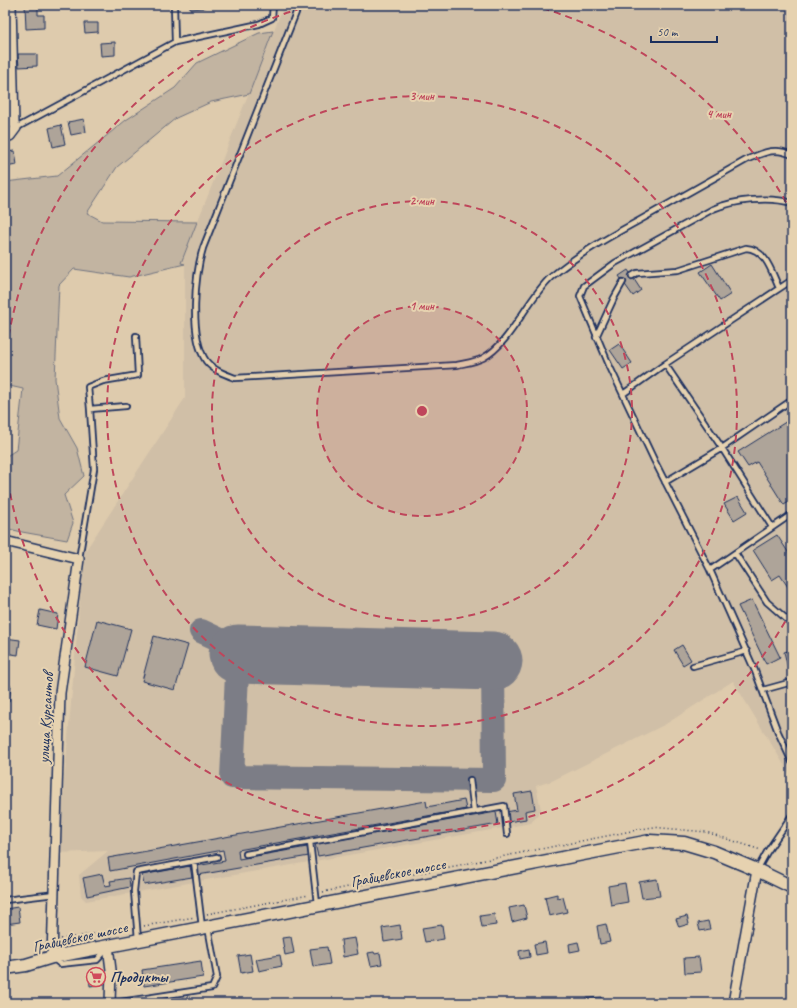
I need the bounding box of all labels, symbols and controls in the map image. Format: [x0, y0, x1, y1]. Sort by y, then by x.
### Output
scale bar [651, 18, 717, 44]
text: 50 m [657, 24, 679, 40]
text: 3 мин [410, 88, 435, 104]
text: 4 мин [707, 106, 732, 122]
text: 2 мин [410, 193, 435, 209]
text: 1 мин [410, 298, 435, 314]
centre of rings [415, 404, 429, 418]
street label: улица Курсантов [34, 668, 59, 765]
street label: Грабцевское шоссе [349, 854, 449, 892]
street label: Грабцевское шоссе [31, 917, 131, 957]
supermarket icon: Продукты [85, 966, 107, 988]
place label: Продукты [110, 967, 169, 987]

